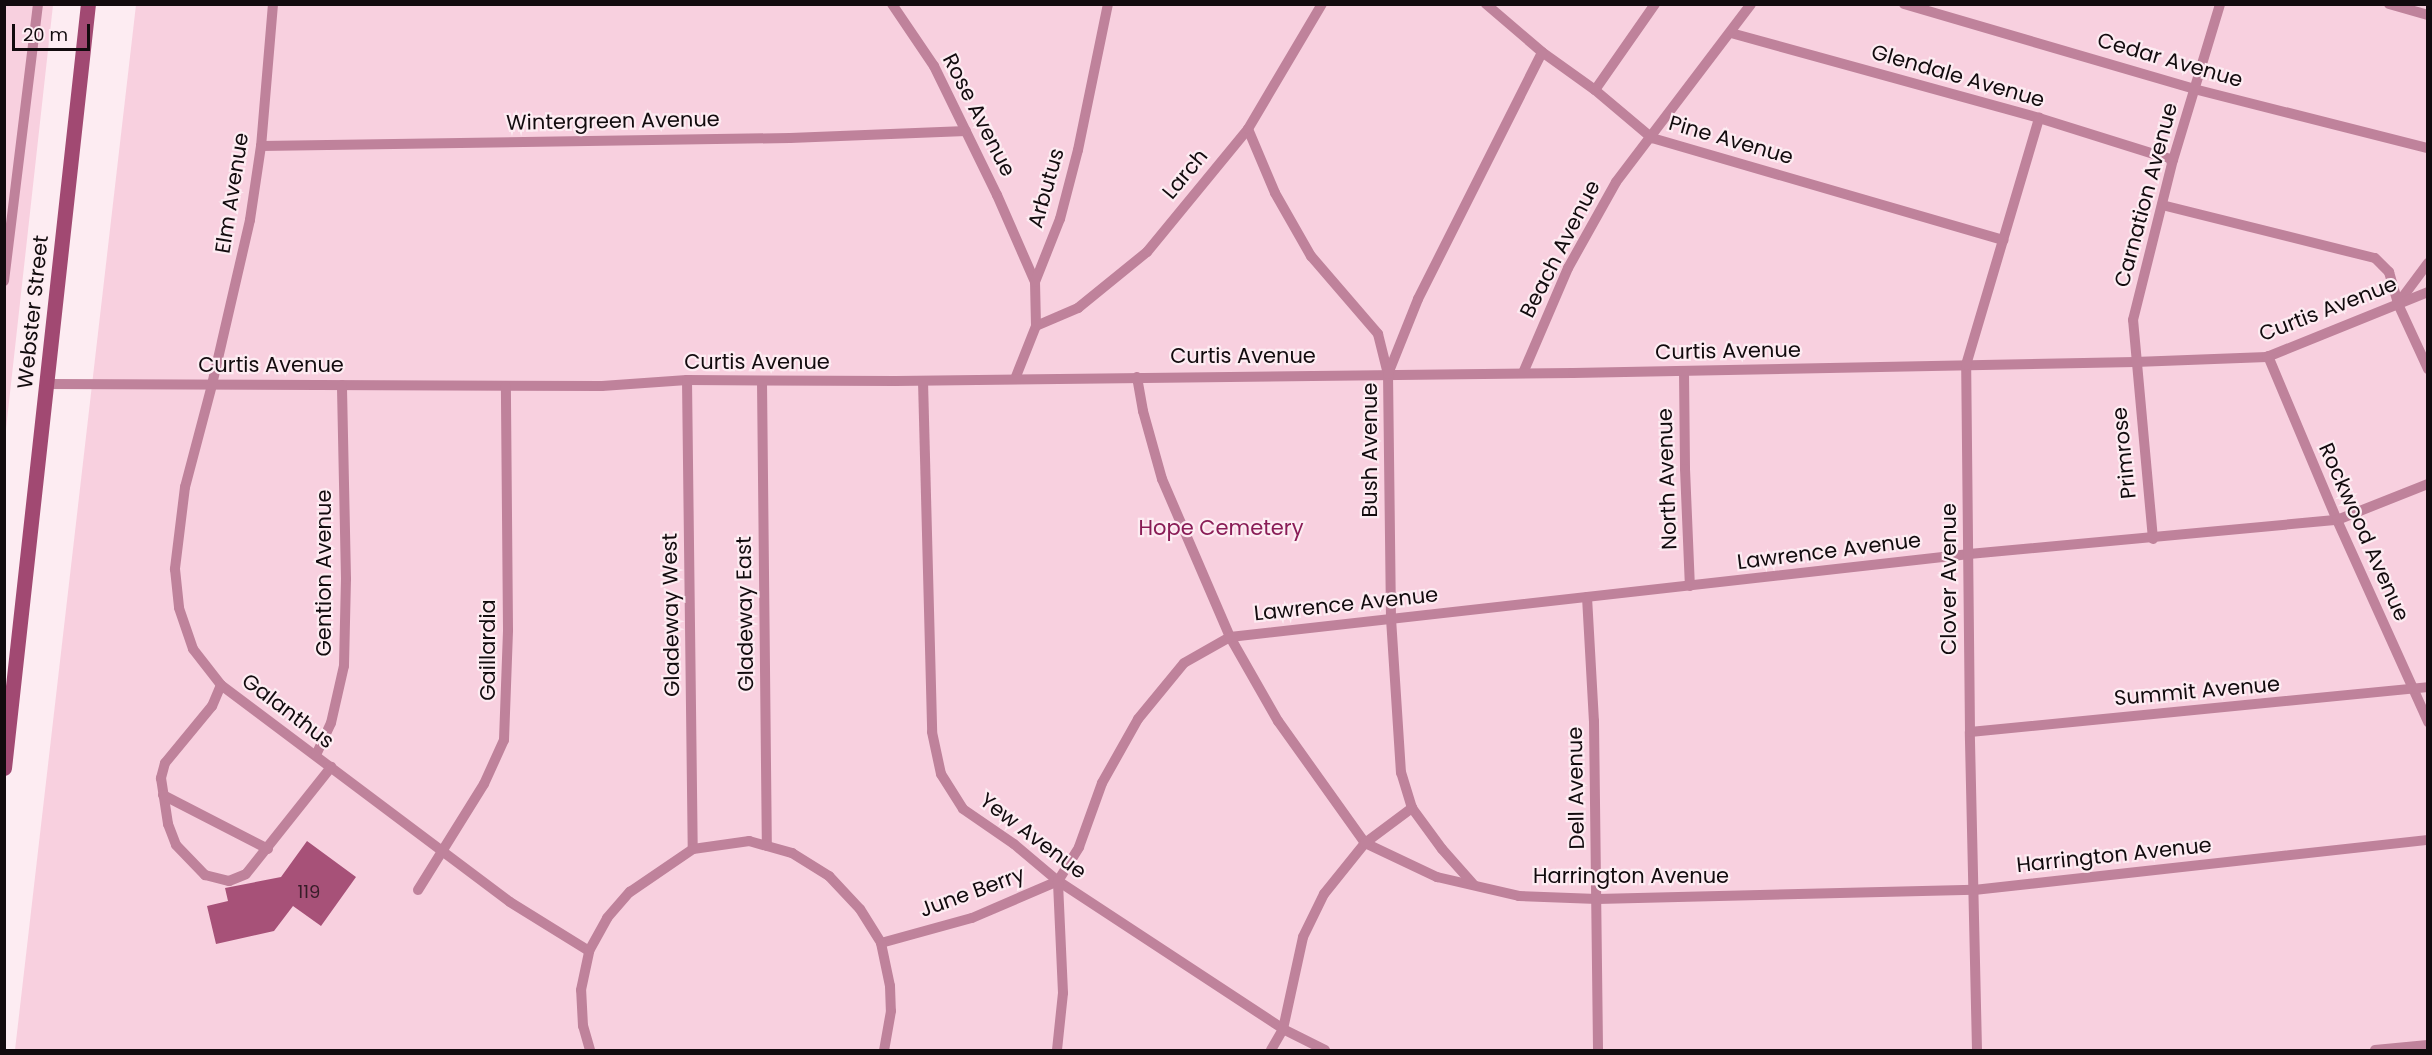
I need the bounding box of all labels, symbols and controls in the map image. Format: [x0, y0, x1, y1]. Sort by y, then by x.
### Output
scale bar [15, 12, 93, 50]
text: 20 m [23, 22, 68, 47]
street label: Cedar Avenue [2094, 27, 2246, 93]
street label: Glendale Avenue [1868, 39, 2048, 113]
street label: Rose Avenue [937, 49, 1021, 181]
street label: Carnation Avenue [2109, 100, 2183, 290]
street label: Wintergreen Avenue [506, 107, 720, 135]
street label: Pine Avenue [1666, 110, 1796, 170]
street label: Elm Avenue [210, 131, 254, 255]
street label: Larch [1157, 144, 1213, 204]
street label: Arbutus [1023, 145, 1069, 231]
street label: Beach Avenue [1515, 176, 1605, 322]
street label: Webster Street [12, 234, 54, 390]
street label: Curtis Avenue [2255, 271, 2401, 347]
street label: Curtis Avenue [1655, 337, 1801, 365]
street label: Curtis Avenue [1170, 343, 1316, 369]
street label: Curtis Avenue [684, 349, 830, 375]
street label: Curtis Avenue [198, 352, 344, 378]
street label: Bush Avenue [1357, 382, 1383, 518]
street label: Primrose [2107, 406, 2141, 500]
street label: North Avenue [1652, 408, 1682, 550]
street label: Rockwood Avenue [2313, 439, 2415, 625]
street label: Gention Avenue [311, 490, 337, 656]
street label: Clover Avenue [1936, 503, 1962, 655]
park label: Hope Cemetery [1139, 515, 1303, 541]
street label: Lawrence Avenue [1736, 527, 1922, 575]
street label: Gladeway West [657, 533, 685, 697]
street label: Gladeway East [731, 536, 759, 692]
street label: Lawrence Avenue [1253, 582, 1439, 626]
street label: Gaillardia [475, 599, 501, 701]
street label: Galanthus [237, 668, 339, 754]
street label: Summit Avenue [2113, 671, 2281, 711]
street label: Dell Avenue [1562, 726, 1590, 850]
street label: Yew Avenue [975, 788, 1091, 884]
street label: Harrington Avenue [2015, 832, 2213, 878]
street label: June Berry [916, 861, 1028, 923]
street label: Harrington Avenue [1533, 863, 1729, 889]
house number: 119 [298, 881, 320, 903]

